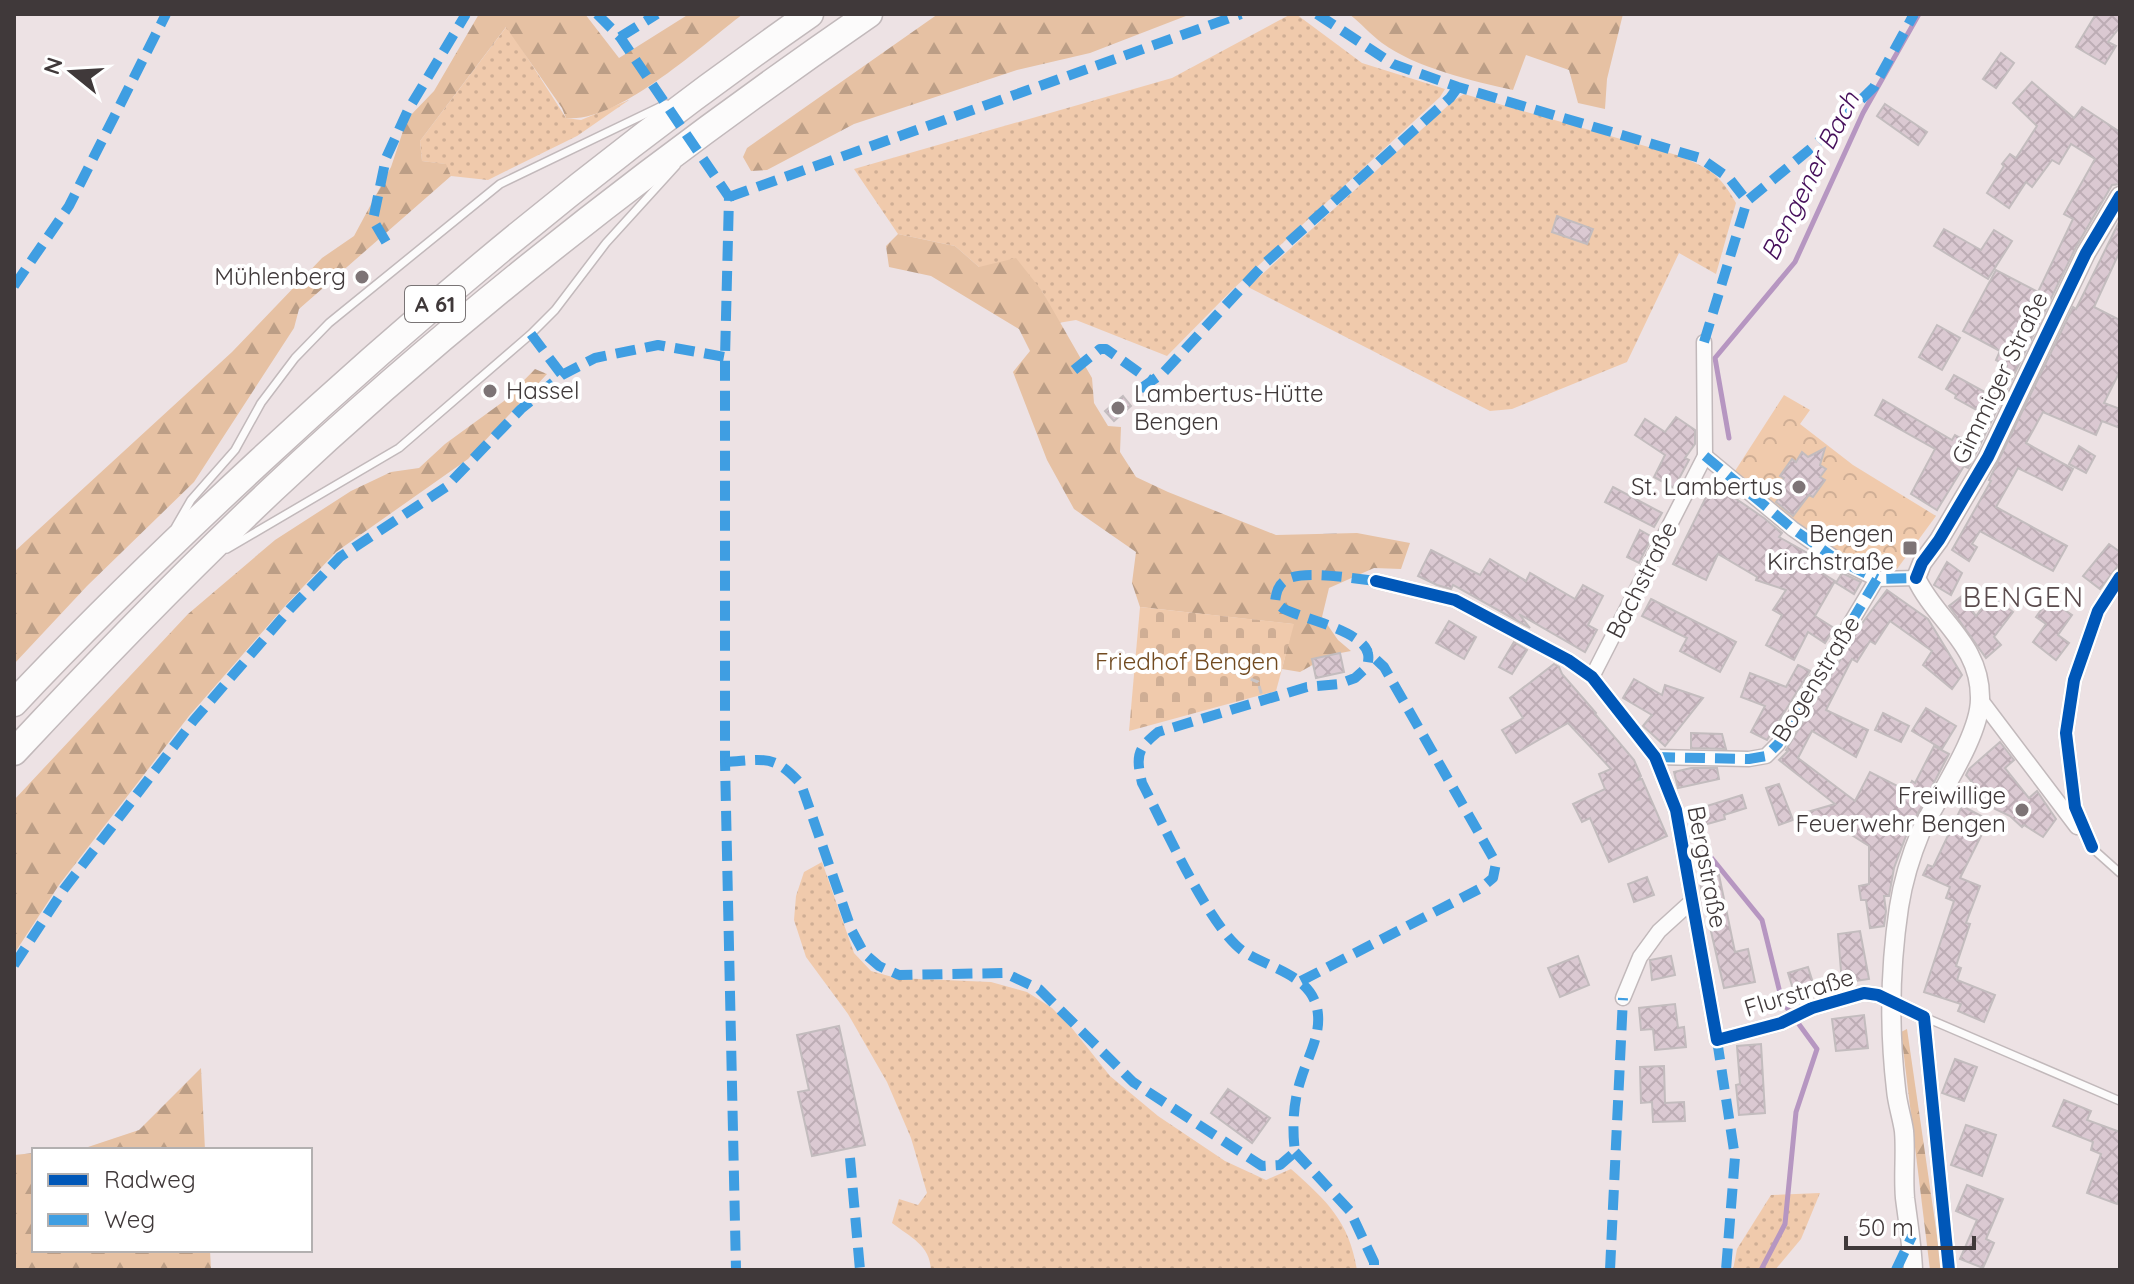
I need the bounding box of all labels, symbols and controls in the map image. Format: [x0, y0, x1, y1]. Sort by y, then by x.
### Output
north arrow [32, 32, 112, 112]
text: N [37, 54, 69, 78]
water label: Bengener Bach [1753, 85, 1867, 266]
place label: Mühlenberg [214, 261, 346, 291]
marker: Mühlenberg [353, 268, 371, 286]
road number: A 61 [405, 286, 465, 322]
street label: Gimmiger Straße [1944, 287, 2054, 469]
place label: Hassel [506, 375, 579, 405]
place label: Lambertus-Hütte Bengen [1134, 378, 1324, 436]
marker: Hassel [481, 382, 499, 400]
marker: Lambertus-Hütte Bengen [1109, 399, 1127, 417]
place label: St. Lambertus [1631, 471, 1783, 501]
marker: St. Lambertus [1790, 478, 1808, 496]
street label: Bachstraße [1599, 516, 1683, 643]
place label: Bengen Kirchstraße [1767, 518, 1894, 576]
marker: Bengen Kirchstraße [1901, 539, 1919, 557]
district label: BENGEN [1963, 579, 2085, 614]
street label: Bogenstraße [1765, 610, 1866, 747]
park label: Friedhof Bengen [1095, 646, 1279, 676]
place label: Freiwillige Feuerwehr Bengen [1796, 780, 2006, 838]
marker: Freiwillige Feuerwehr Bengen [2013, 801, 2031, 819]
street label: Bergstraße [1681, 803, 1735, 930]
street label: Flurstraße [1740, 961, 1857, 1023]
legend [32, 1148, 312, 1252]
text: Radweg [104, 1164, 196, 1194]
scale bar [1846, 1200, 1974, 1250]
text: Weg [104, 1204, 155, 1234]
text: 50 m [1858, 1212, 1914, 1242]

